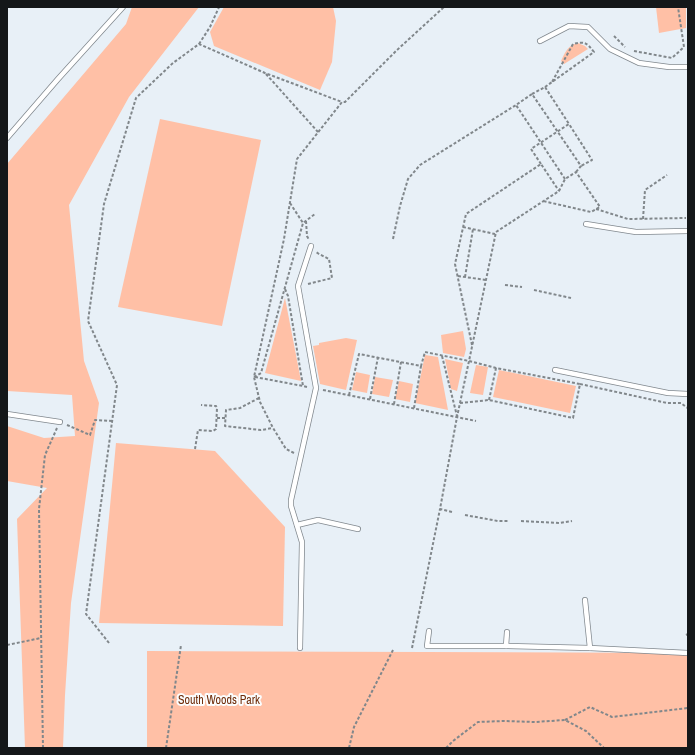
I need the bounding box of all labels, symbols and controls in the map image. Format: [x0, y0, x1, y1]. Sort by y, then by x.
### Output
park label: South Woods Park [178, 692, 260, 708]

